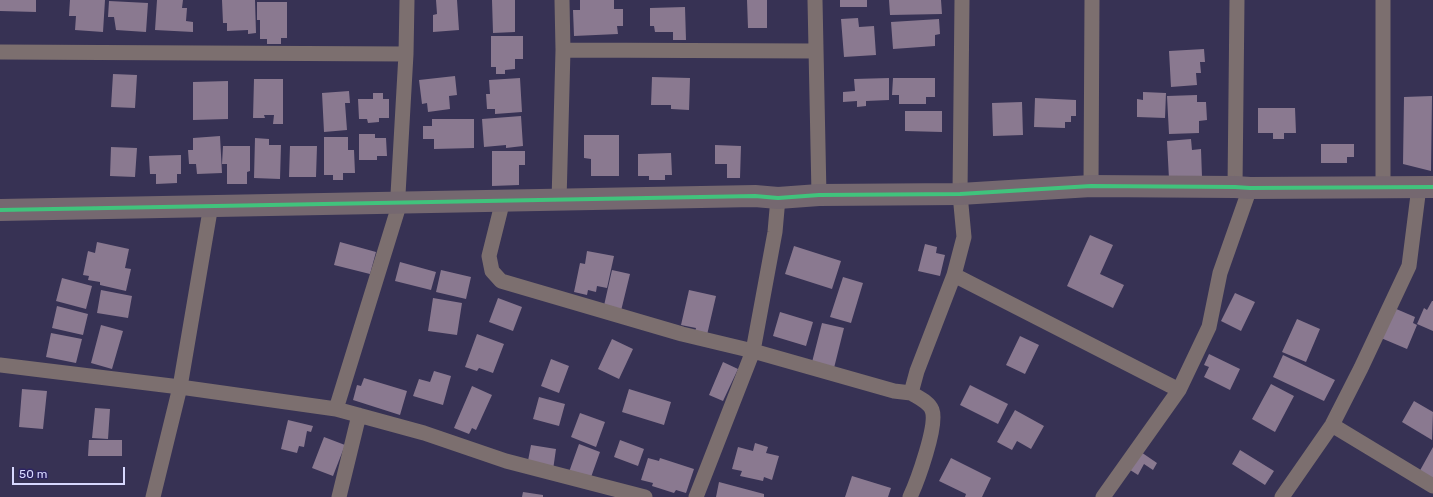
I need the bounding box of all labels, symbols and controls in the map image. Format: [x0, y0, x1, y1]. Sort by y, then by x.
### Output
scale bar [14, 459, 127, 485]
text: 50 m [19, 467, 47, 481]

